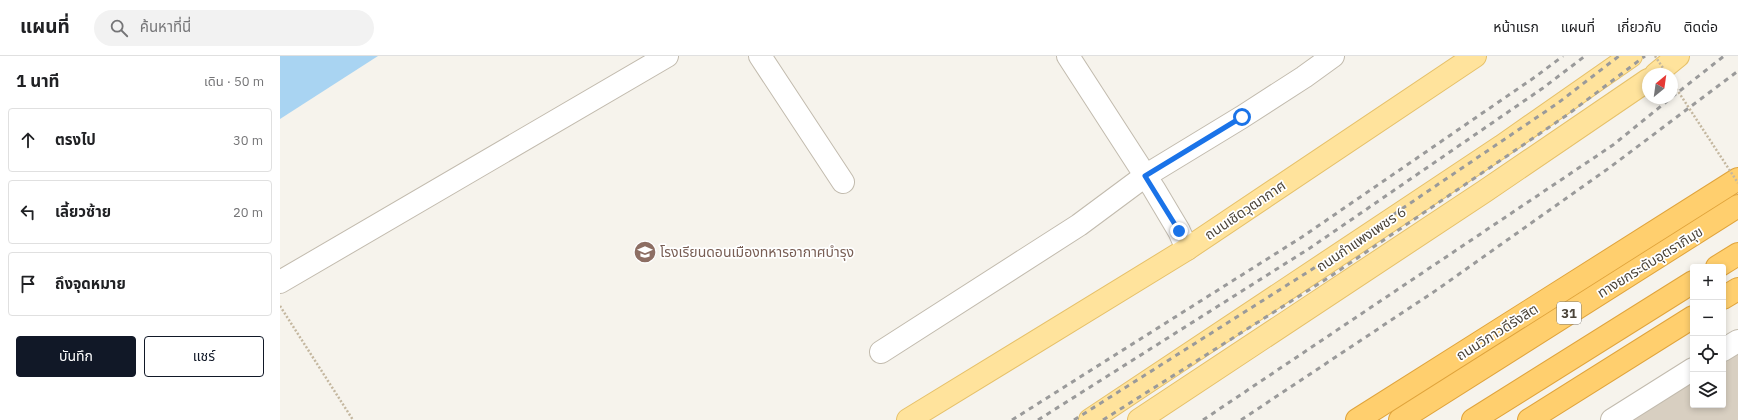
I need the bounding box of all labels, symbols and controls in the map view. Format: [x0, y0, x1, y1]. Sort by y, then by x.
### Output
search box [94, 10, 374, 46]
text: แผนที่ [20, 14, 70, 38]
icon: search [108, 17, 130, 39]
text: ค้นหาที่นี่ [140, 17, 191, 36]
text: หน้าแรก [1493, 18, 1539, 36]
text: แผนที่ [1561, 18, 1595, 36]
text: เกี่ยวกับ [1617, 18, 1662, 36]
text: ติดต่อ [1684, 18, 1718, 36]
north arrow [1642, 68, 1678, 104]
text: 1 นาที [16, 70, 60, 92]
text: เดิน · 50 m [204, 73, 264, 90]
route start [1233, 108, 1251, 126]
icon: ahead [17, 129, 39, 151]
text: ตรงไป [55, 130, 96, 149]
text: 30 m [233, 132, 263, 149]
street label: ถนนเชิดวุฒากาศ [1201, 176, 1289, 244]
icon: left [17, 201, 39, 223]
text: เลี้ยวซ้าย [55, 202, 111, 221]
street label: ถนนกำแพงเพชร 6 [1313, 202, 1409, 276]
text: 20 m [233, 204, 263, 221]
route end [1170, 222, 1188, 240]
street label: ทางยกระดับอุตราภิมุข [1594, 222, 1706, 302]
school or university icon: โรงเรียนดอนเมืองทหารอากาศบำรุง [632, 239, 658, 265]
place label: โรงเรียนดอนเมืองทหารอากาศบำรุง [660, 243, 854, 261]
map controls [1690, 264, 1726, 408]
button: + [1690, 264, 1726, 300]
icon: arrive [17, 273, 39, 295]
text: ถึงจุดหมาย [55, 274, 126, 293]
street label: ถนนวิภาวดีรังสิต [1453, 300, 1541, 364]
button: − [1690, 300, 1726, 336]
road number: 31 [1557, 302, 1581, 324]
button: บันทึก [16, 336, 136, 377]
button: แชร์ [144, 336, 264, 377]
button: locate [1690, 336, 1726, 372]
button: layers [1690, 372, 1726, 408]

